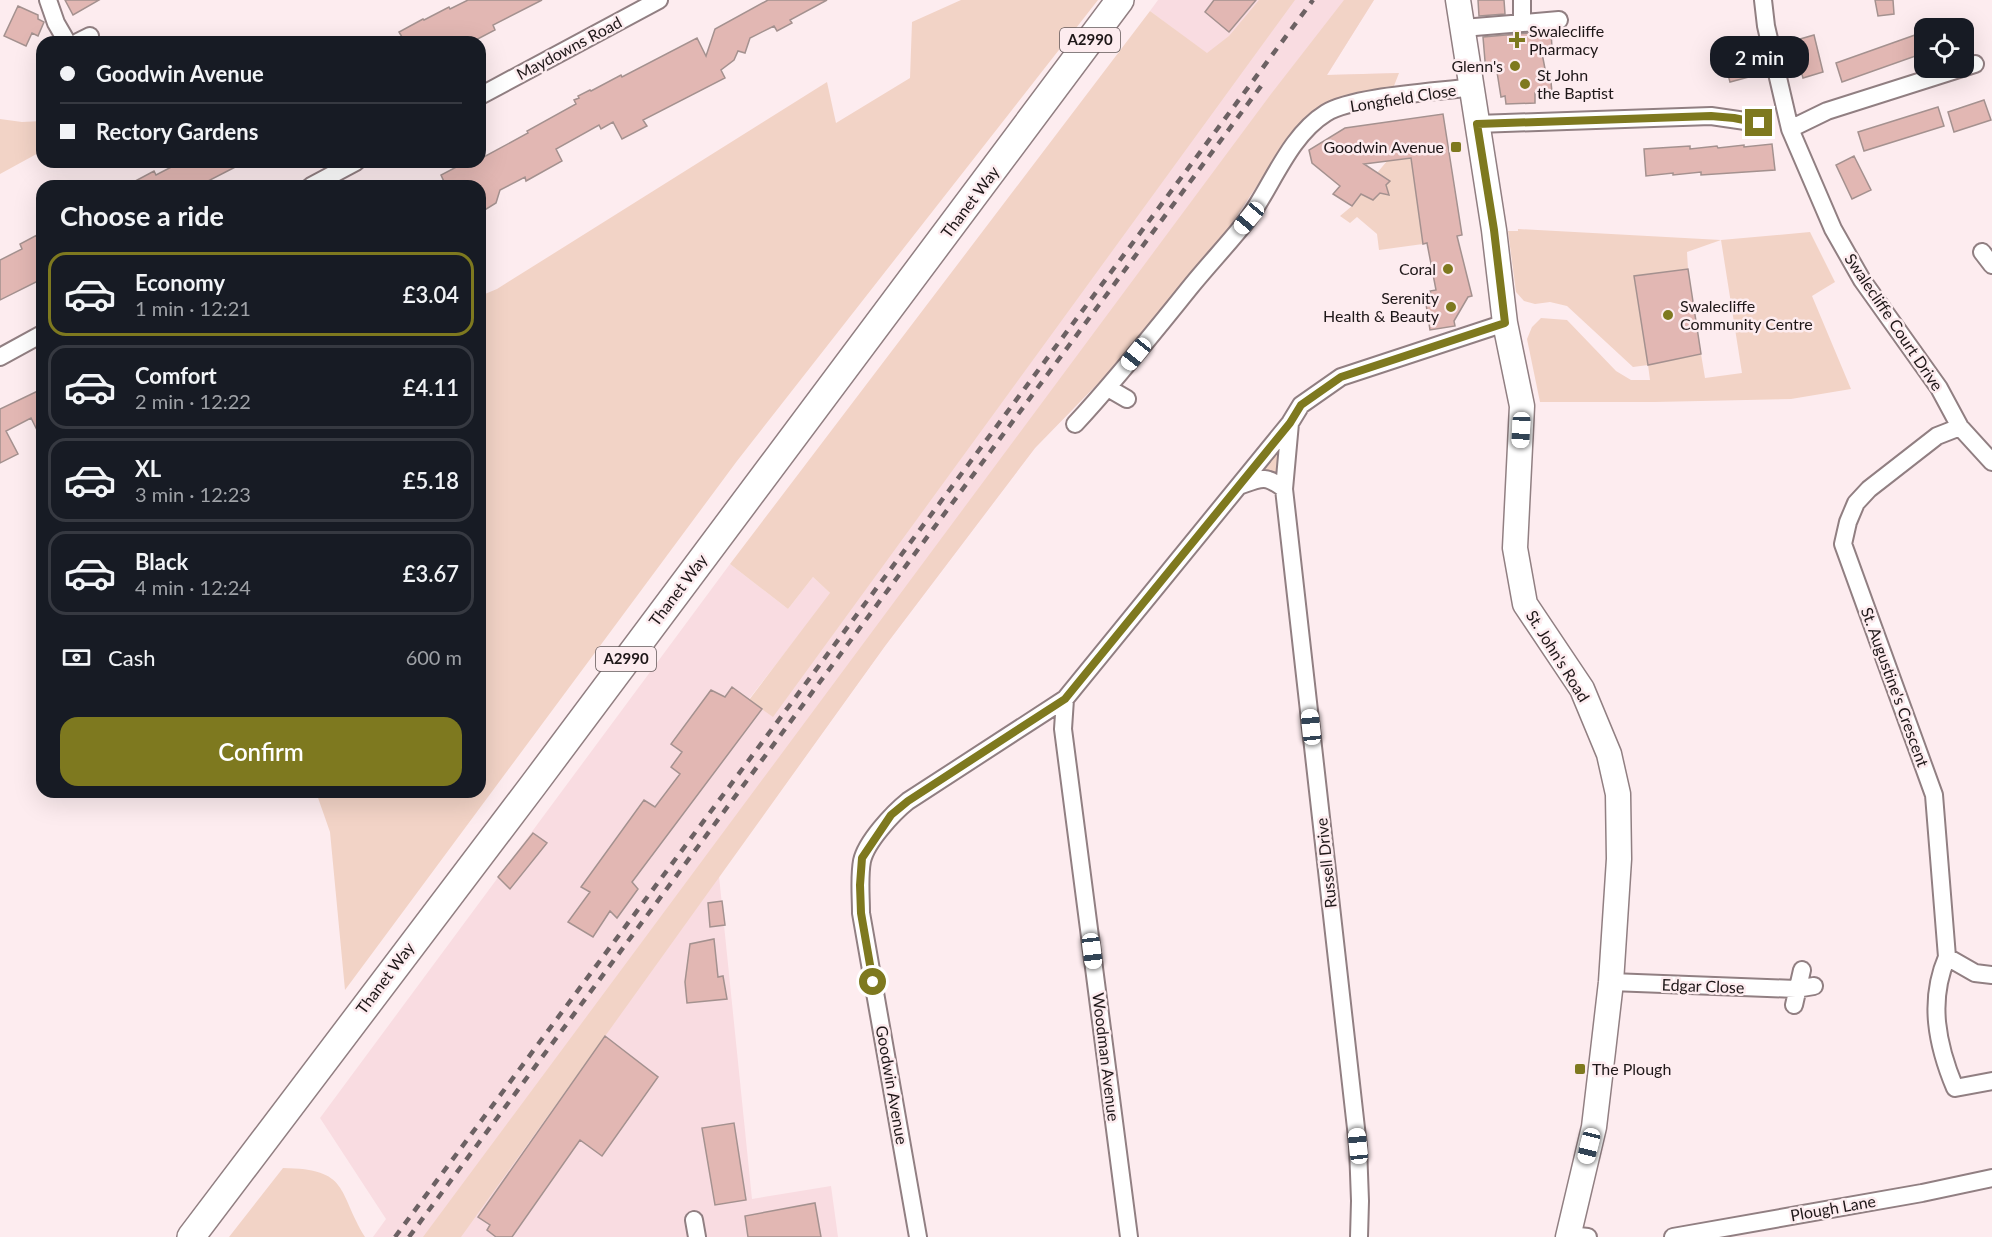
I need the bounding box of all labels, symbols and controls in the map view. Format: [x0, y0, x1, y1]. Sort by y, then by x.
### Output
street label: Maydowns Road [513, 12, 625, 83]
map controls [1914, 18, 1974, 78]
button: locate [1914, 18, 1974, 78]
place label: Swalecliffe Pharmacy [1529, 21, 1604, 58]
road number: A2990 [1060, 28, 1120, 52]
marker: Swalecliffe Pharmacy [1510, 33, 1524, 47]
callout: 2 min [1710, 36, 1808, 78]
text: 2 min [1735, 45, 1784, 69]
place label: Glenn's [1451, 56, 1503, 75]
marker: Glenn's [1508, 59, 1522, 73]
text: Goodwin Avenue [96, 60, 264, 87]
place label: St John the Baptist [1537, 65, 1614, 102]
marker: St John the Baptist [1518, 77, 1532, 91]
street label: Longfield Close [1348, 80, 1457, 115]
route end [1745, 109, 1772, 136]
text: Rectory Gardens [96, 118, 258, 145]
place label: Goodwin Avenue [1323, 137, 1444, 156]
marker: Goodwin Avenue [1449, 140, 1463, 154]
street label: Thanet Way [936, 162, 1003, 241]
car [1231, 198, 1267, 238]
text: Choose a ride [60, 199, 224, 232]
street label: Swalecliffe Court Drive [1841, 249, 1947, 394]
place label: Coral [1399, 259, 1436, 278]
marker: Coral [1441, 262, 1455, 276]
icon: car [63, 267, 117, 321]
text: Economy [135, 269, 225, 296]
text: £3.04 [403, 281, 459, 308]
place label: Serenity Health & Beauty [1323, 288, 1440, 325]
text: 1 min · 12:21 [135, 296, 251, 320]
place label: Swalecliffe Community Centre [1680, 296, 1813, 333]
marker: Serenity Health & Beauty [1444, 300, 1458, 314]
marker: Swalecliffe Community Centre [1661, 308, 1675, 322]
car [1118, 334, 1154, 374]
icon: car [63, 360, 117, 414]
text: Comfort [135, 362, 217, 389]
text: £4.11 [403, 374, 459, 401]
text: 2 min · 12:22 [135, 389, 251, 413]
car [1511, 412, 1531, 448]
icon: car [63, 453, 117, 507]
text: XL [135, 455, 161, 482]
text: £5.18 [403, 467, 459, 494]
text: 3 min · 12:23 [135, 482, 251, 506]
icon: car [63, 546, 117, 600]
text: Black [135, 548, 188, 575]
street label: Thanet Way [644, 550, 711, 629]
text: £3.67 [403, 560, 459, 587]
text: 4 min · 12:24 [135, 575, 251, 599]
street label: St. Augustine's Crescent [1858, 605, 1933, 769]
street label: St. John's Road [1523, 606, 1594, 705]
icon: cash [60, 641, 93, 674]
text: Cash [108, 644, 155, 671]
text: 600 m [406, 645, 462, 669]
road number: A2990 [596, 647, 656, 671]
car [1300, 708, 1322, 746]
button: Confirm [60, 717, 462, 786]
street label: Russell Drive [1311, 817, 1340, 909]
car [1081, 932, 1103, 970]
street label: Thanet Way [351, 938, 418, 1017]
route start [859, 968, 886, 995]
street label: Edgar Close [1661, 975, 1745, 996]
street label: Woodman Avenue [1089, 992, 1124, 1122]
street label: Goodwin Avenue [873, 1024, 912, 1146]
place label: The Plough [1592, 1059, 1671, 1078]
marker: The Plough [1573, 1062, 1587, 1076]
car [1576, 1126, 1602, 1166]
car [1347, 1127, 1369, 1165]
street label: Plough Lane [1789, 1191, 1877, 1224]

